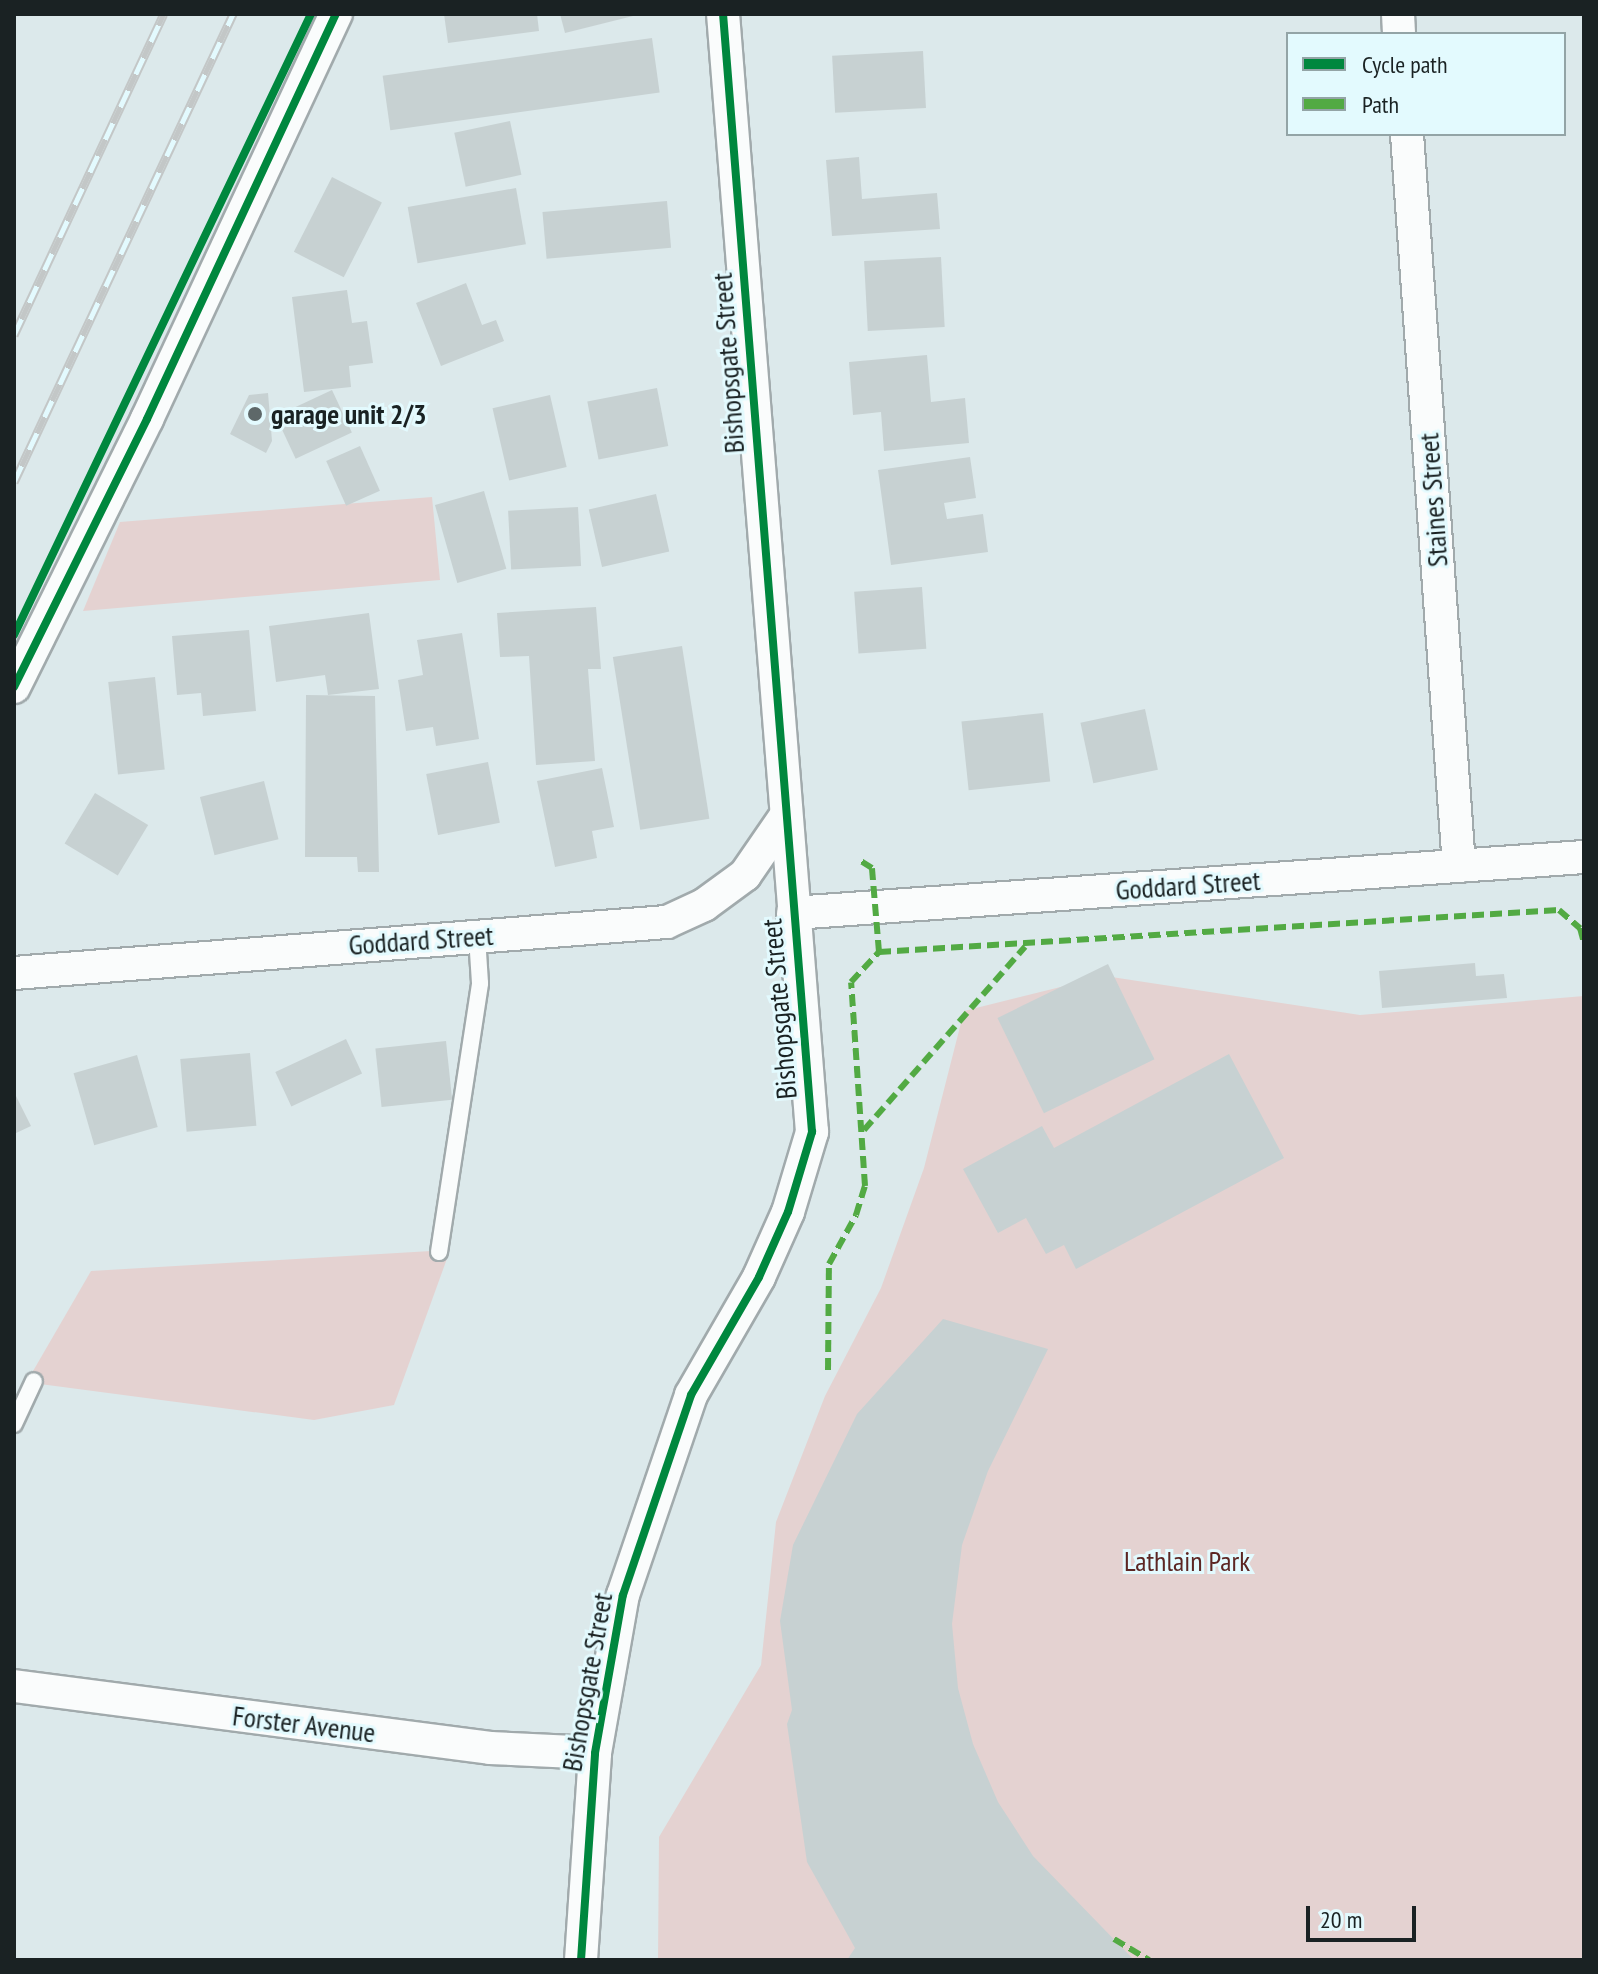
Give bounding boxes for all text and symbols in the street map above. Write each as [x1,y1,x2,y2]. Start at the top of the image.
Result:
legend [1286,32,1566,136]
text: Cycle path [1362,49,1448,80]
text: Path [1362,89,1399,120]
street label: Bishopsgate Street [705,272,751,454]
place label: garage unit 2/3 [271,397,427,431]
marker: garage unit 2/3 [246,405,264,423]
street label: Staines Street [1412,432,1454,568]
street label: Goddard Street [1114,863,1262,907]
street label: Bishopsgate Street [754,917,804,1101]
street label: Goddard Street [347,918,495,962]
park label: Lathlain Park [1124,1544,1250,1578]
street label: Bishopsgate Street [555,1590,619,1774]
street label: Forster Avenue [230,1699,378,1749]
scale bar [1310,1890,1420,1940]
text: 20 m [1320,1904,1362,1935]

